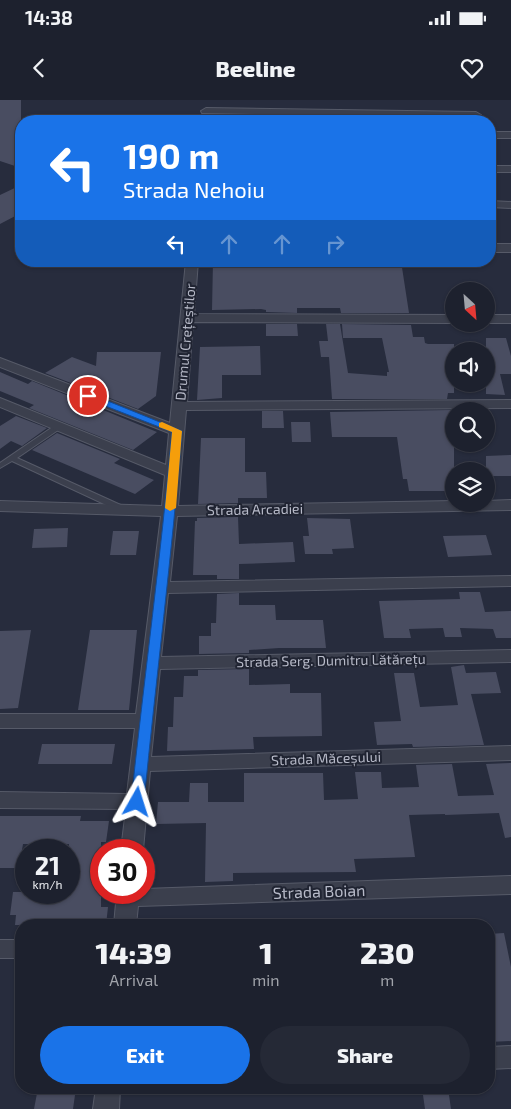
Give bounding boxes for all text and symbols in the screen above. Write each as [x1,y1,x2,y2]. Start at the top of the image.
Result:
text: 14:38 [25,6,73,29]
icon: back [25,54,53,82]
icon: heart [458,54,486,82]
text: Beeline [216,55,295,81]
text: 190 m [123,134,219,176]
icon: left [40,135,105,200]
text: Strada Nehoiu [123,176,265,202]
icon: left [162,230,190,258]
icon: ahead [215,230,243,258]
icon: ahead [268,230,296,258]
icon: right [321,230,349,258]
street label: Drumul Crețeștilor [171,282,200,401]
north arrow [445,282,495,332]
map controls [445,282,495,512]
button: sound [445,342,495,392]
pin [67,375,109,417]
icon: arrive [74,382,102,410]
button: search [445,402,495,452]
button: layers [445,462,495,512]
street label: Strada Arcadiei [207,500,303,518]
street label: Strada Serg. Dumitru Lătărețu [236,650,426,671]
street label: Strada Măceșului [271,748,381,769]
position arrow [110,775,162,827]
speed limit sign: 30 [90,839,155,904]
text: 21 [35,850,60,880]
text: km/h [33,877,62,891]
street label: Strada Boian [272,880,366,902]
text: 14:39 [96,934,172,970]
text: 1 [259,934,273,970]
text: 230 [360,934,414,970]
text: Arrival [109,970,158,989]
text: min [252,970,280,989]
text: m [380,970,394,989]
button: Exit [40,1026,250,1084]
button: Share [260,1026,470,1084]

